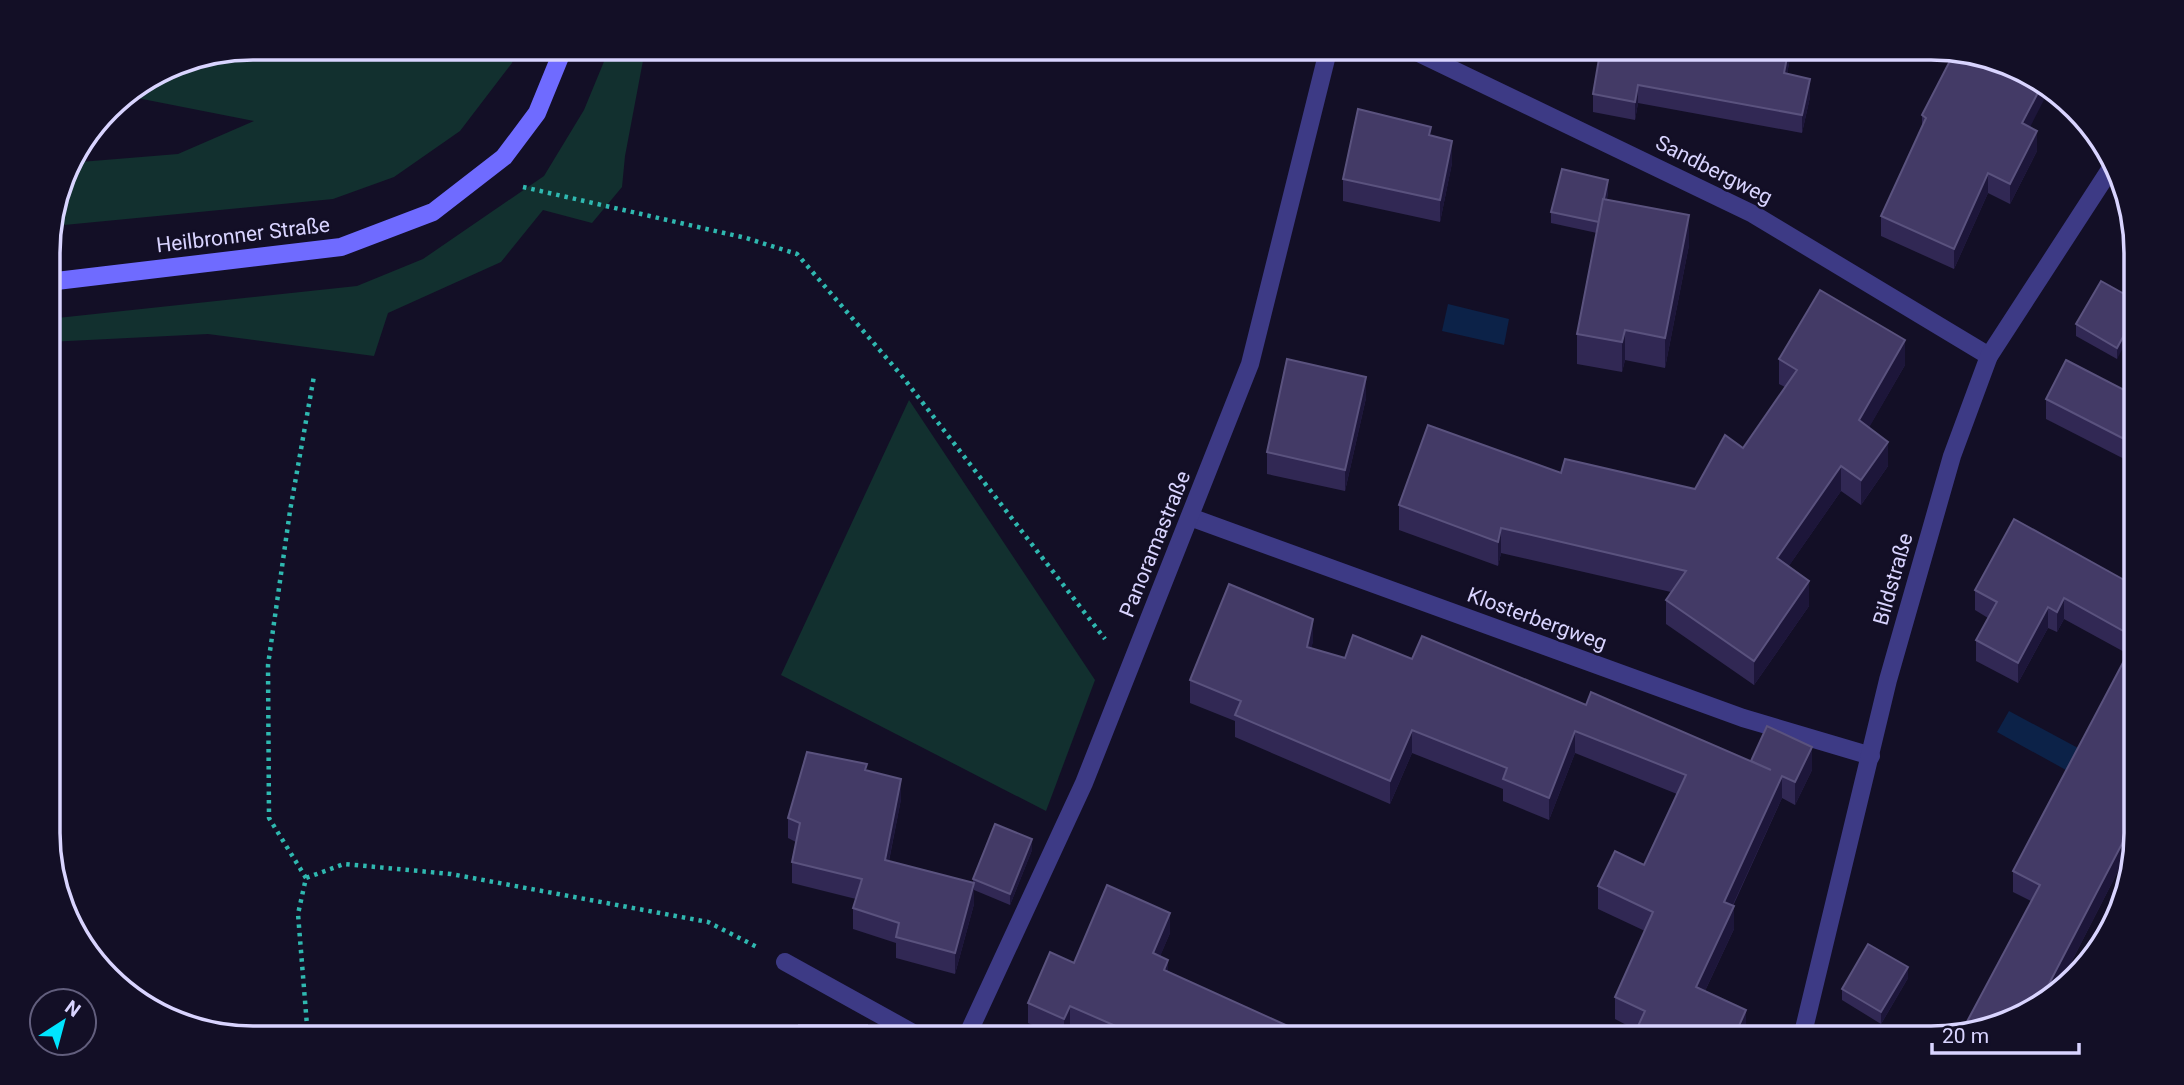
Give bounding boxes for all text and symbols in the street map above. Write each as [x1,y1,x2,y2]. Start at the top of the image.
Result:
street label: Sandbergweg [1652,130,1776,210]
street label: Heilbronner Straße [155,212,331,258]
street label: Panoramastraße [1115,467,1195,621]
street label: Bildstraße [1868,530,1918,628]
street label: Klosterbergweg [1464,583,1610,655]
north arrow [28,987,98,1057]
text: N [61,995,85,1022]
scale bar [1932,1012,2079,1056]
text: 20 m [1942,1024,1989,1048]

